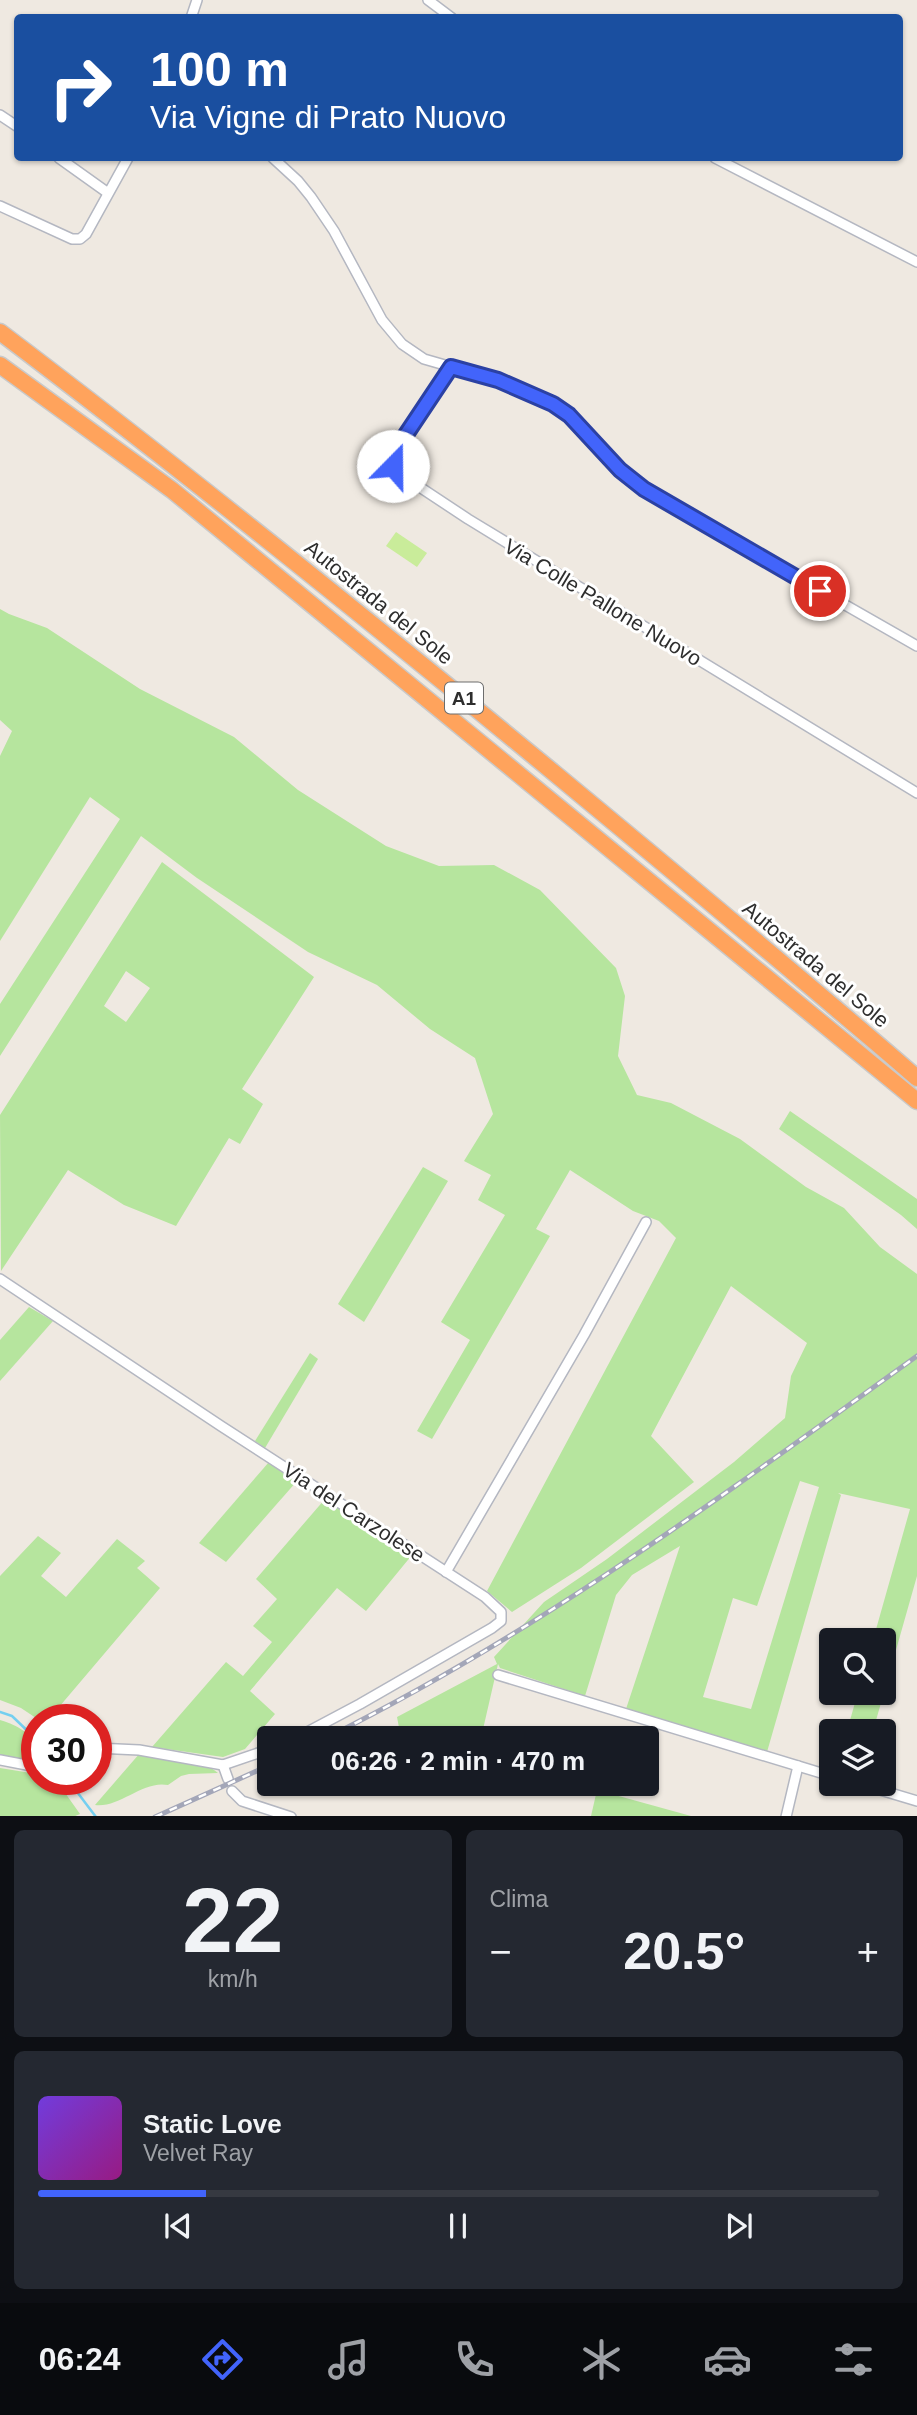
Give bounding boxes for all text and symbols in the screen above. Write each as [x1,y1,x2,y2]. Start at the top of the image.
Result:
icon: right [35,42,126,133]
text: 100 m [150,42,289,96]
text: Via Vigne di Prato Nuovo [150,99,506,135]
position arrow [356,429,430,503]
street label: Via Colle Pallone Nuovo [500,534,706,670]
street label: Autostrada del Sole [301,535,457,669]
pin [790,561,850,621]
icon: arrive [801,572,839,610]
road number: A1 [445,682,483,713]
street label: Autostrada del Sole [738,896,894,1032]
street label: Via del Carzolese [279,1458,429,1566]
map controls [819,1628,896,1796]
button: search [819,1628,896,1705]
speed limit sign: 30 [21,1704,112,1795]
button: layers [819,1719,896,1796]
text: 06:26 · 2 min · 470 m [331,1746,585,1776]
text: 22 [182,1870,283,1971]
text: Clima [490,1886,548,1912]
text: 20.5° [623,1922,745,1980]
text: − [490,1931,512,1973]
text: + [857,1931,879,1973]
text: km/h [208,1966,258,1992]
text: Static Love [143,2109,282,2139]
text: Velvet Ray [143,2140,253,2166]
icon: previous [159,2207,197,2245]
icon: pause [439,2207,477,2245]
icon: next [720,2207,758,2245]
icon: directions [198,2335,247,2384]
icon: music [324,2335,373,2384]
icon: phone [450,2335,499,2384]
icon: climate [577,2335,626,2384]
icon: car [703,2335,752,2384]
icon: filters [829,2335,878,2384]
text: 06:24 [39,2341,120,2377]

